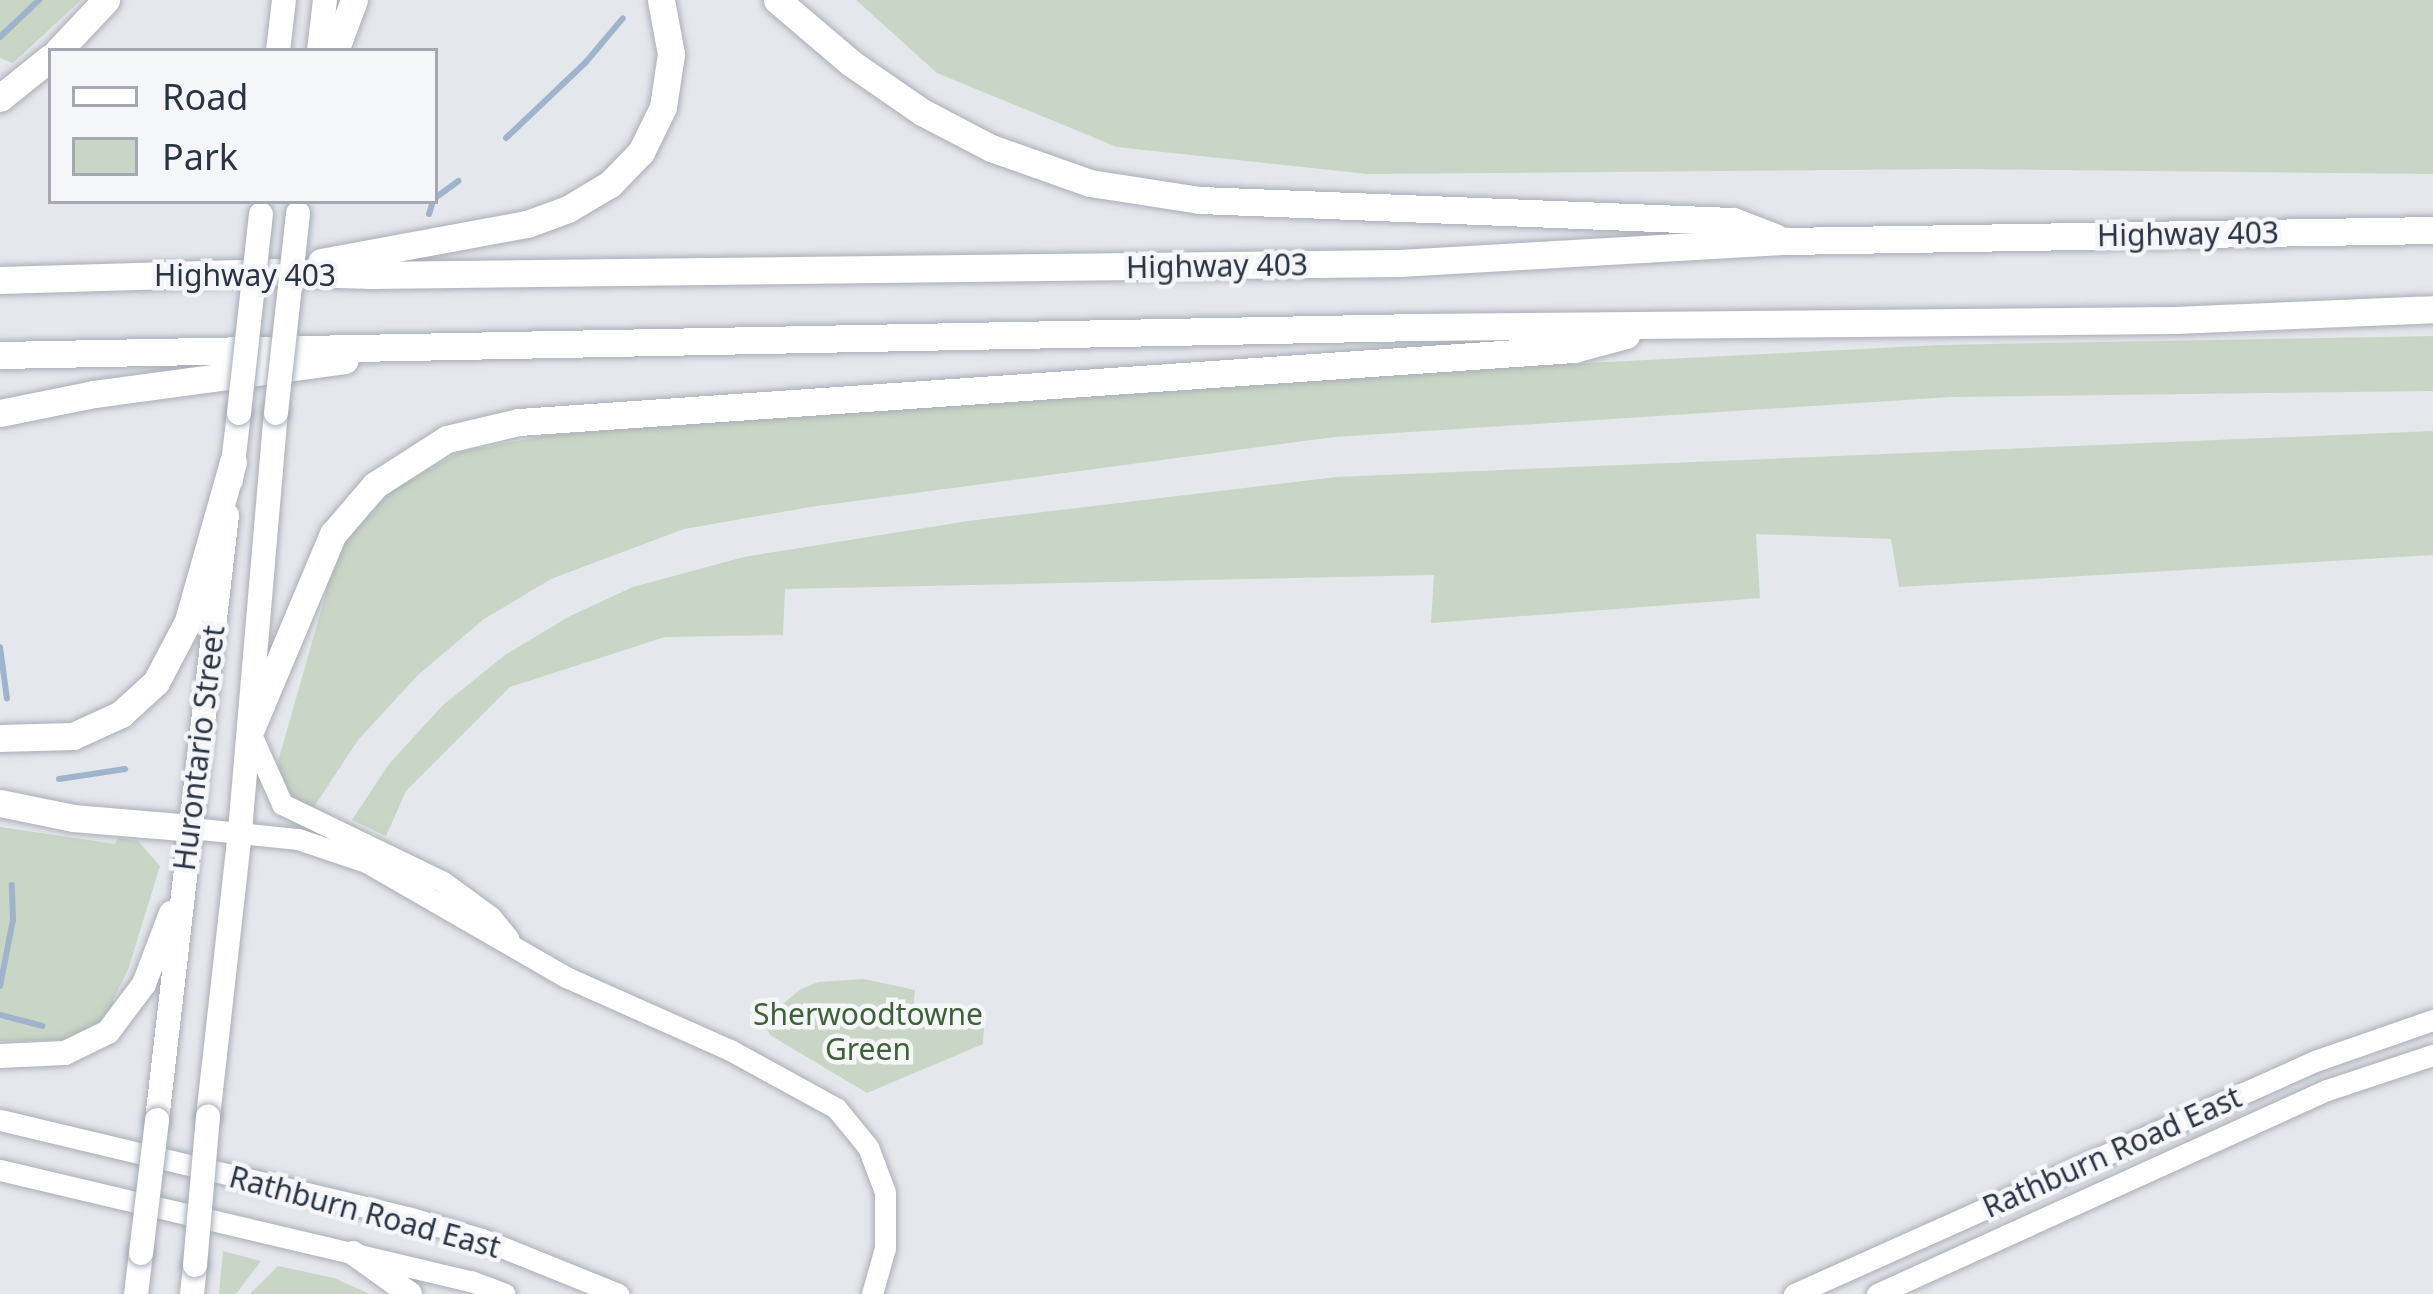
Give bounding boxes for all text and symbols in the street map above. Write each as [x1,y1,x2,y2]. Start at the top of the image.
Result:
legend [48,48,438,204]
text: Road [162,72,249,121]
text: Park [162,132,238,181]
street label: Highway 403 [2097,214,2279,254]
street label: Highway 403 [1126,246,1308,286]
street label: Highway 403 [154,257,336,293]
street label: Hurontario Street [166,623,232,873]
park label: Sherwoodtowne Green [753,996,983,1066]
street label: Rathburn Road East [1977,1079,2247,1225]
street label: Rathburn Road East [226,1158,504,1266]

